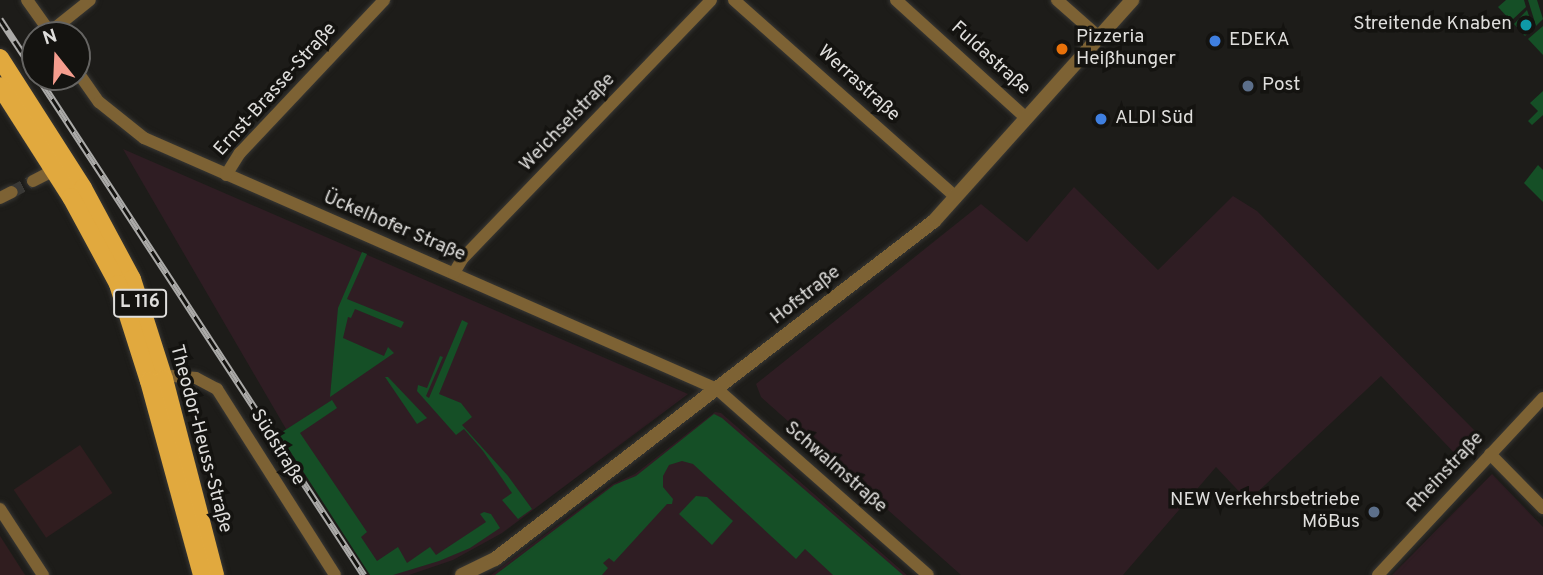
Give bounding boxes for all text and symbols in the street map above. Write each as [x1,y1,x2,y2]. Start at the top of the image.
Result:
place label: Streitende Knaben [1353,14,1512,36]
street label: Fuldastraße [946,17,1034,101]
marker: Streitende Knaben [1518,17,1534,33]
street label: Ernst-Brasse-Straße [210,19,342,161]
north arrow [21,21,91,91]
text: N [40,24,60,51]
place label: Pizzeria Heißhunger [1076,27,1176,71]
place label: EDEKA [1229,30,1290,52]
marker: EDEKA [1207,33,1223,49]
street label: Werrastraße [812,41,904,127]
marker: Pizzeria Heißhunger [1054,41,1070,57]
street label: Weichselstraße [515,69,621,177]
place label: Post [1262,75,1300,97]
marker: Post [1240,78,1256,94]
place label: ALDI Süd [1115,108,1194,130]
marker: ALDI Süd [1093,111,1109,127]
street label: Ückelhofer Straße [320,187,468,267]
street label: Hofstraße [766,262,846,330]
road number: L 116 [112,288,168,318]
street label: Theodor-Heuss-Straße [164,342,236,536]
street label: Südstraße [245,406,309,490]
street label: Schwalmstraße [779,417,891,519]
street label: Rheinstraße [1403,428,1489,518]
place label: NEW Verkehrsbetriebe MöBus [1169,490,1360,534]
marker: NEW Verkehrsbetriebe MöBus [1366,504,1382,520]

